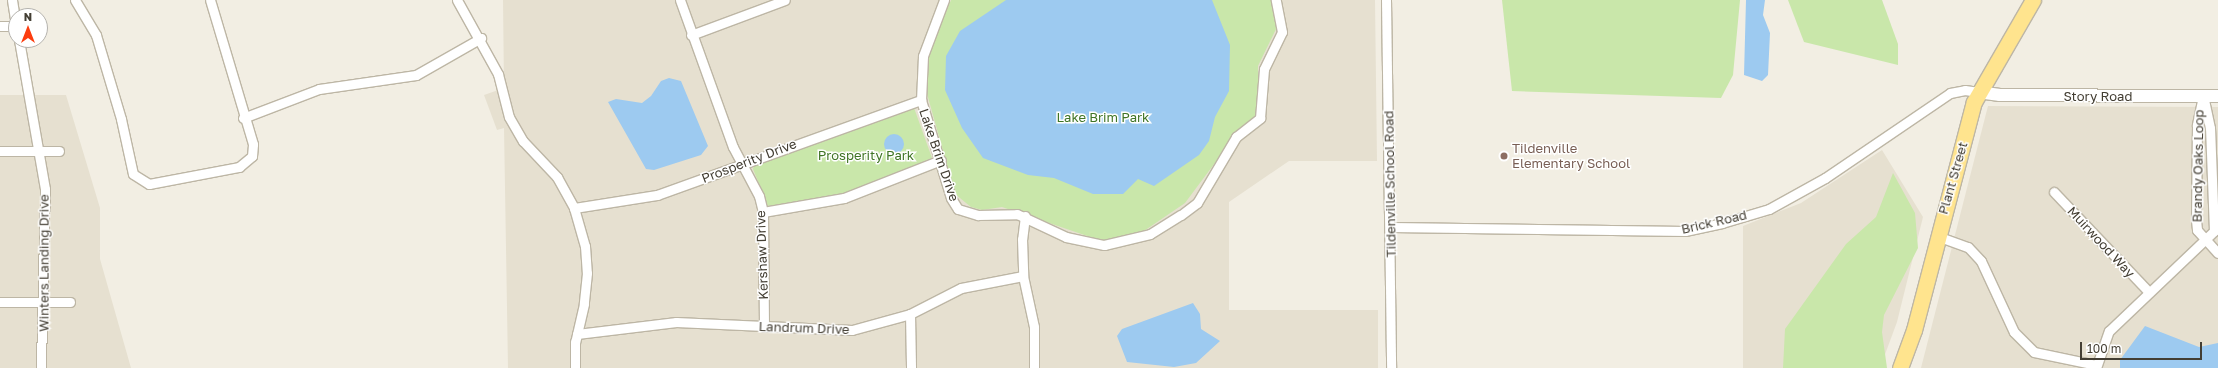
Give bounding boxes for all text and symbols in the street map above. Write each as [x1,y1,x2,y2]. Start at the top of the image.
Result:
north arrow [8,8,48,48]
text: N [24,10,32,23]
street label: Story Road [2064,88,2132,104]
street label: Lake Brim Drive [916,107,962,203]
park label: Lake Brim Park [1057,109,1149,125]
street label: Brandy Oaks Loop [2189,109,2207,223]
street label: Tildenville School Road [1381,110,1399,258]
street label: Prosperity Drive [699,136,799,186]
street label: Plant Street [1935,140,1971,216]
place label: Tildenville Elementary School [1512,141,1630,172]
park label: Prosperity Park [818,147,914,163]
marker: Tildenville Elementary School [1499,151,1509,161]
street label: Winters Landing Drive [36,194,52,332]
street label: Muirwood Way [2064,203,2138,281]
street label: Brick Road [1680,207,1748,237]
street label: Kershaw Drive [753,210,771,300]
street label: Landrum Drive [758,319,850,337]
scale bar [2082,334,2204,360]
text: 100 m [2087,341,2121,356]

